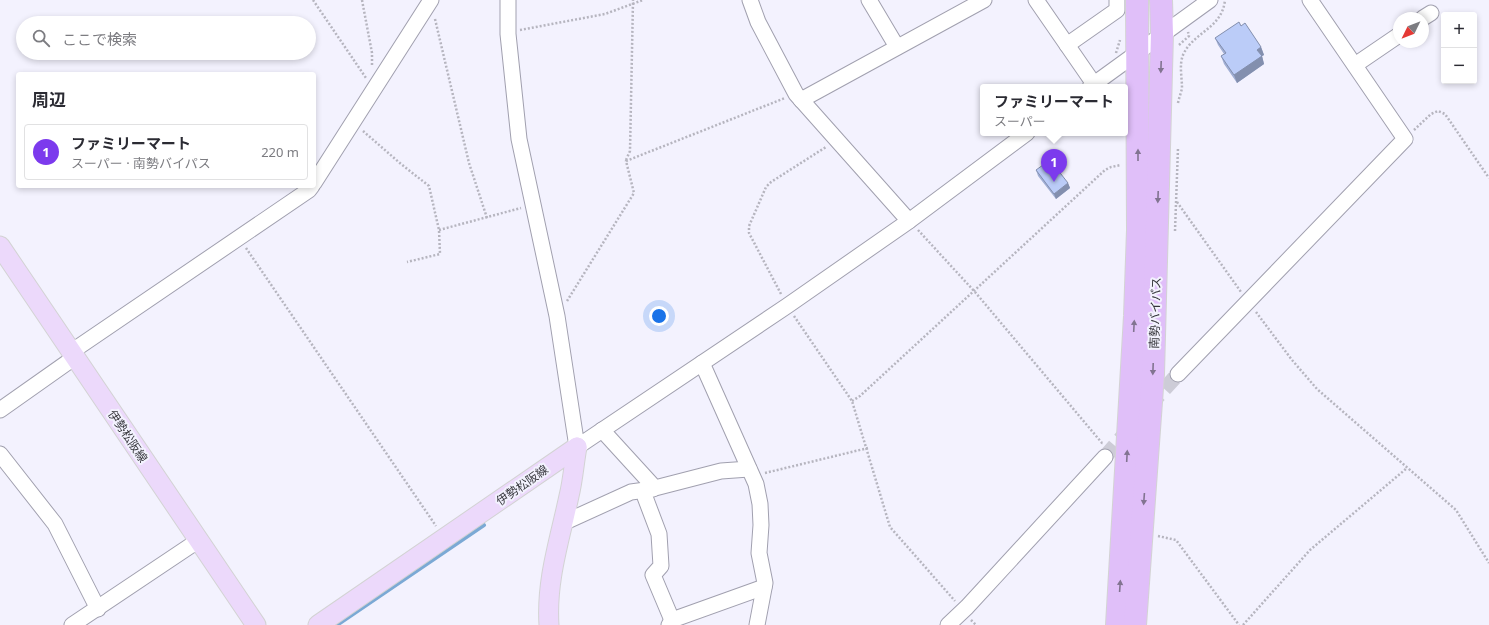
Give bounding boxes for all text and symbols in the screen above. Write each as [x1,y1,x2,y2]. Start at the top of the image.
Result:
north arrow [1393,12,1429,48]
map controls [1441,12,1477,84]
button: + [1441,12,1477,48]
search box [16,16,316,60]
icon: search [30,27,52,49]
text: ここで検索 [62,29,137,49]
button: − [1441,48,1477,84]
one-way arrow [1158,61,1165,73]
popup [980,84,1128,136]
text: 周辺 [32,88,66,111]
text: ファミリーマート [994,91,1114,111]
text: スーパー [994,112,1046,130]
text: ファミリーマート [71,133,191,153]
text: 1 [42,143,50,161]
text: 220 m [261,143,299,161]
one-way arrow [1135,148,1141,161]
pin: 1 [1041,149,1067,182]
text: スーパー · 南勢バイパス [71,154,211,172]
one-way arrow [1155,191,1161,204]
street label: 南勢バイパス [1145,277,1165,349]
your location [649,306,669,326]
one-way arrow [1131,320,1138,332]
one-way arrow [1150,363,1156,376]
street label: 伊勢松阪線 [104,406,152,466]
one-way arrow [1124,450,1131,462]
street label: 伊勢松阪線 [493,461,551,509]
one-way arrow [1141,493,1148,505]
one-way arrow [1117,580,1124,592]

